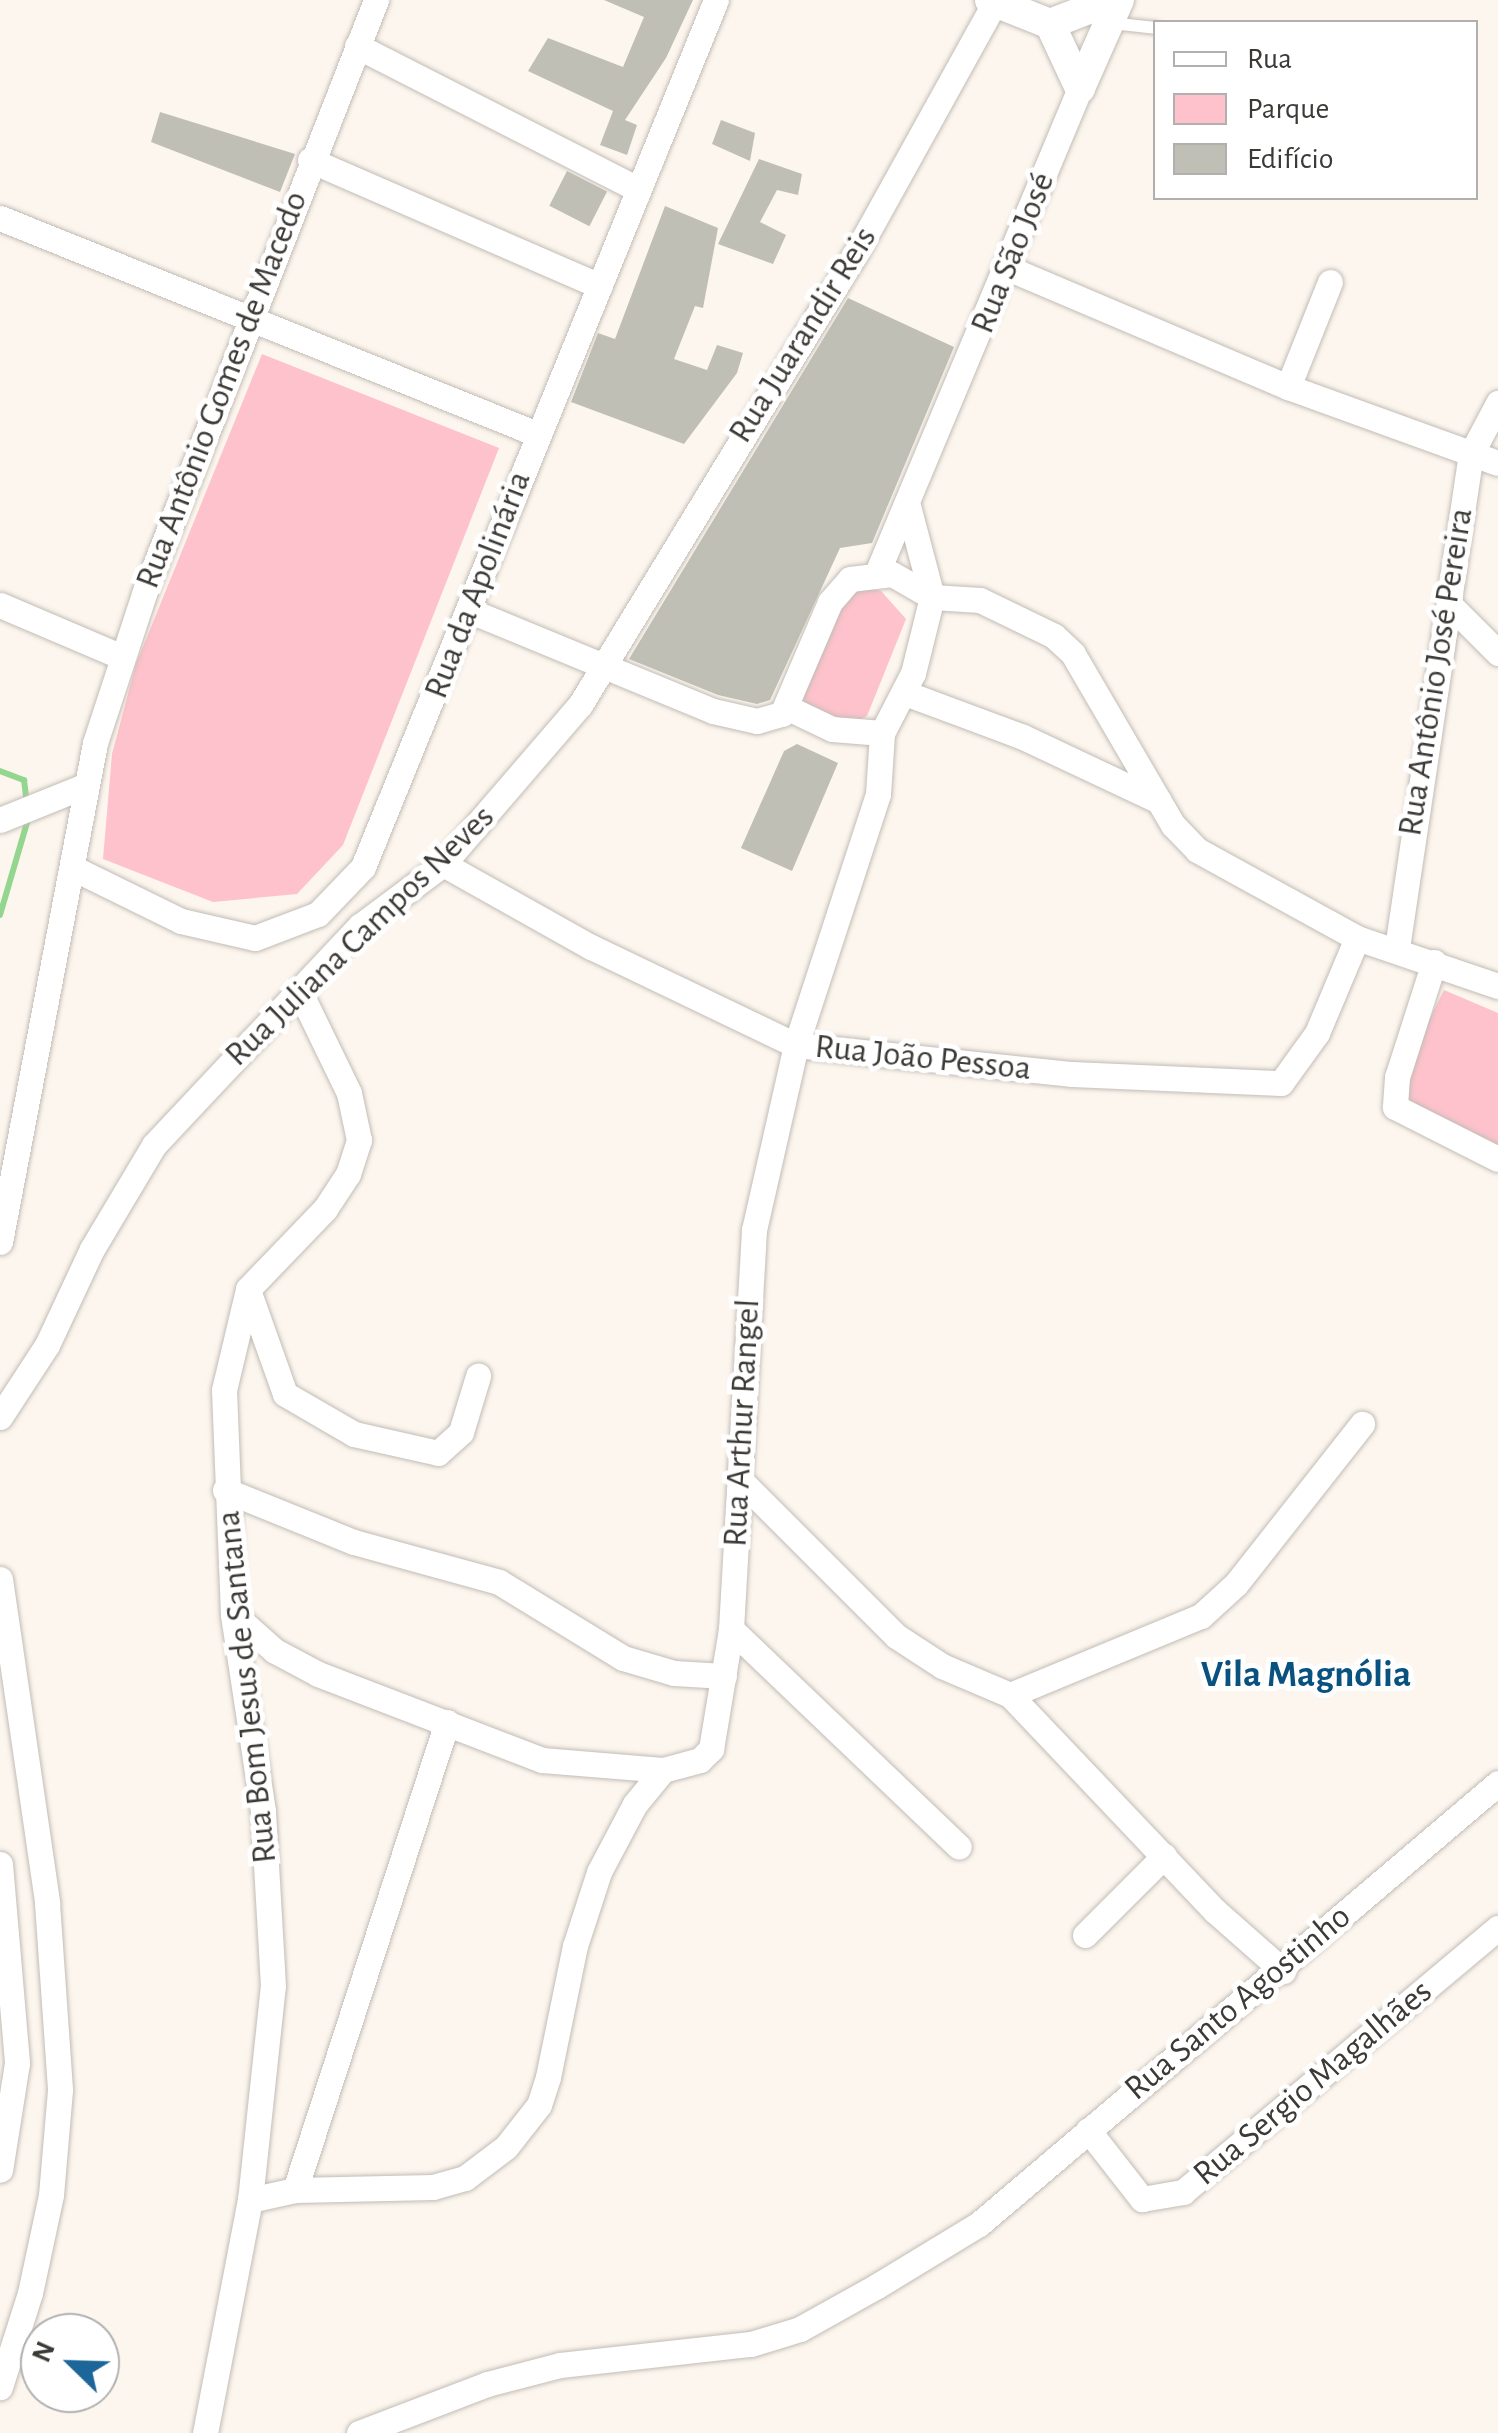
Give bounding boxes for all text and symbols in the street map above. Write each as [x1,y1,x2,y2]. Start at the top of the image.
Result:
legend [1153,20,1478,200]
text: Rua [1247,44,1292,74]
text: Parque [1247,94,1329,124]
text: Edifício [1247,144,1333,174]
street label: Rua São José [962,166,1064,340]
street label: Rua Antônio Gomes de Macedo [127,186,317,594]
street label: Rua Juarandir Reis [720,219,886,451]
street label: Rua da Apolinária [415,465,541,705]
street label: Rua Antônio José Pereira [1389,505,1483,839]
street label: Rua Juliana Campos Neves [217,796,503,1076]
street label: Rua João Pessoa [813,1026,1033,1090]
street label: Rua Arthur Rangel [715,1298,769,1548]
street label: Rua Bom Jesus de Santana [208,1509,286,1865]
district label: Vila Magnólia [1201,1653,1411,1699]
street label: Rua Santo Agostinho [1116,1896,1360,2110]
street label: Rua Sergio Magalhães [1185,1971,1441,2195]
north arrow [20,2313,120,2413]
text: N [28,2338,61,2366]

